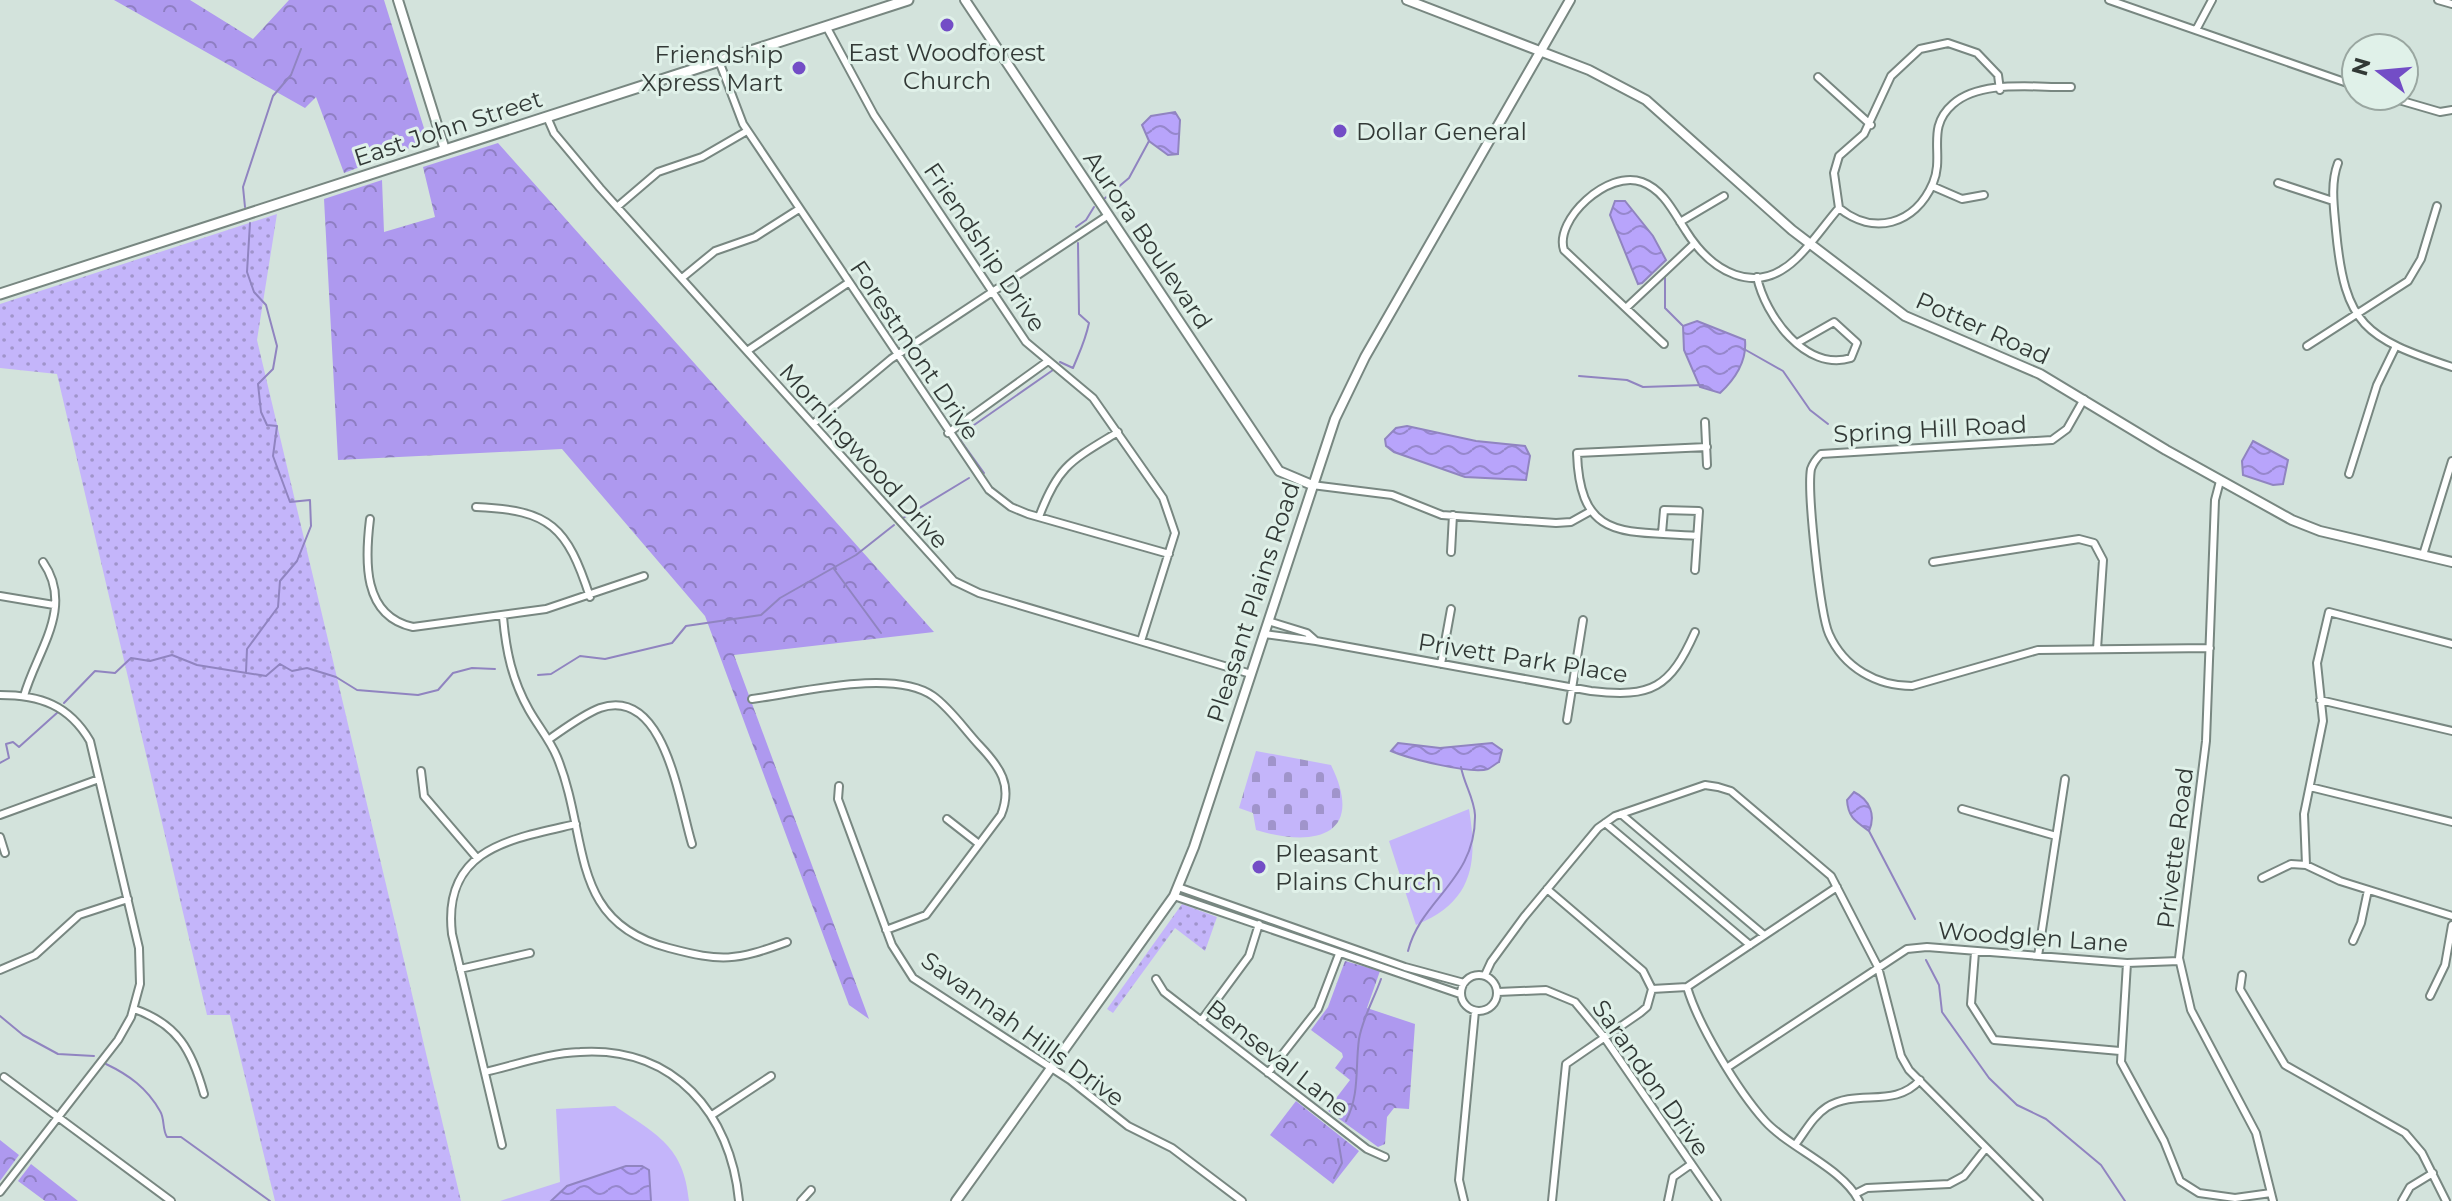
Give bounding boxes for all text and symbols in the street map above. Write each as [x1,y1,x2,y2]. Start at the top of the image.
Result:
marker: East Woodforest Church [938,16,956,34]
north arrow [2340,32,2420,112]
place label: East Woodforest Church [848,38,1046,95]
place label: Friendship Xpress Mart [641,40,783,97]
text: N [2346,54,2377,79]
marker: Friendship Xpress Mart [790,59,808,77]
street label: East John Street [350,84,546,172]
place label: Dollar General [1356,117,1527,146]
marker: Dollar General [1331,122,1349,140]
street label: Aurora Boulevard [1078,145,1218,335]
street label: Friendship Drive [918,157,1052,337]
street label: Forestmont Drive [844,255,986,445]
street label: Potter Road [1911,286,2055,370]
street label: Morningwood Drive [773,357,955,555]
street label: Spring Hill Road [1832,409,2028,449]
street label: Pleasant Plains Road [1200,478,1306,726]
street label: Privett Park Place [1416,627,1630,689]
street label: Privette Road [2151,766,2199,930]
place label: Pleasant Plains Church [1275,839,1442,896]
marker: Pleasant Plains Church [1250,858,1268,876]
street label: Woodglen Lane [1937,916,2129,958]
street label: Savannah Hills Drive [916,945,1130,1113]
street label: Benseval Lane [1201,993,1355,1123]
street label: Sarandon Drive [1586,994,1716,1162]

